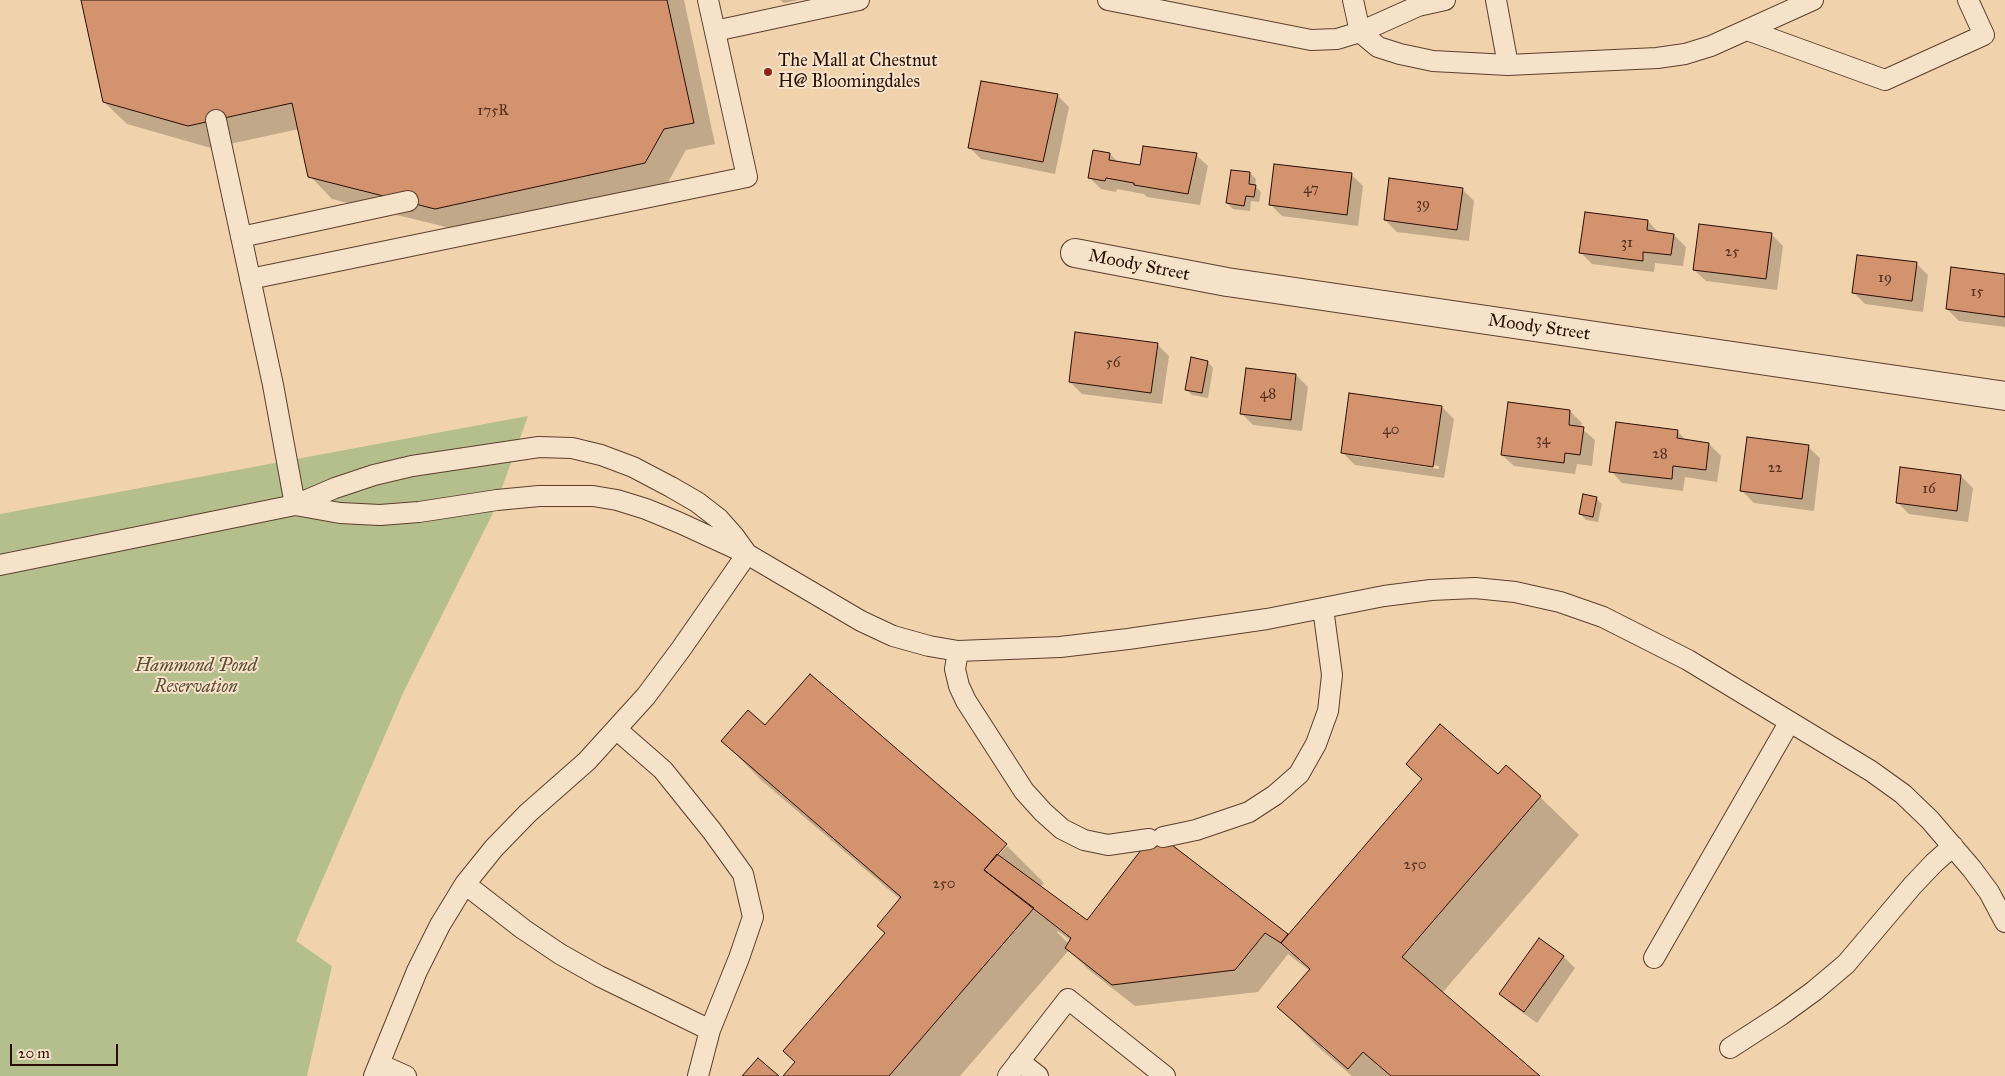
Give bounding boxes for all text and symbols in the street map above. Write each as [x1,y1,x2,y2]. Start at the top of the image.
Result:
place label: The Mall at Chestnut H@ Bloomingdales [778,51,938,94]
marker: The Mall at Chestnut H@ Bloomingdales [762,66,774,78]
house number: 175R [477,102,509,120]
house number: 47 [1303,180,1319,198]
house number: 39 [1416,195,1430,213]
house number: 31 [1621,234,1633,252]
house number: 25 [1725,243,1739,261]
street label: Moody Street [1087,246,1191,286]
house number: 19 [1878,269,1892,287]
house number: 15 [1971,283,1983,301]
street label: Moody Street [1487,310,1591,346]
house number: 56 [1106,354,1120,372]
house number: 48 [1260,385,1276,403]
house number: 40 [1382,421,1400,439]
house number: 34 [1536,431,1550,449]
house number: 28 [1652,445,1668,463]
house number: 22 [1768,459,1782,477]
house number: 16 [1922,480,1936,498]
park label: Hammond Pond Reservation [135,656,257,699]
house number: 250 [1404,856,1426,874]
house number: 250 [933,875,955,893]
scale bar [12,1034,120,1066]
text: 20 m [18,1044,50,1062]

